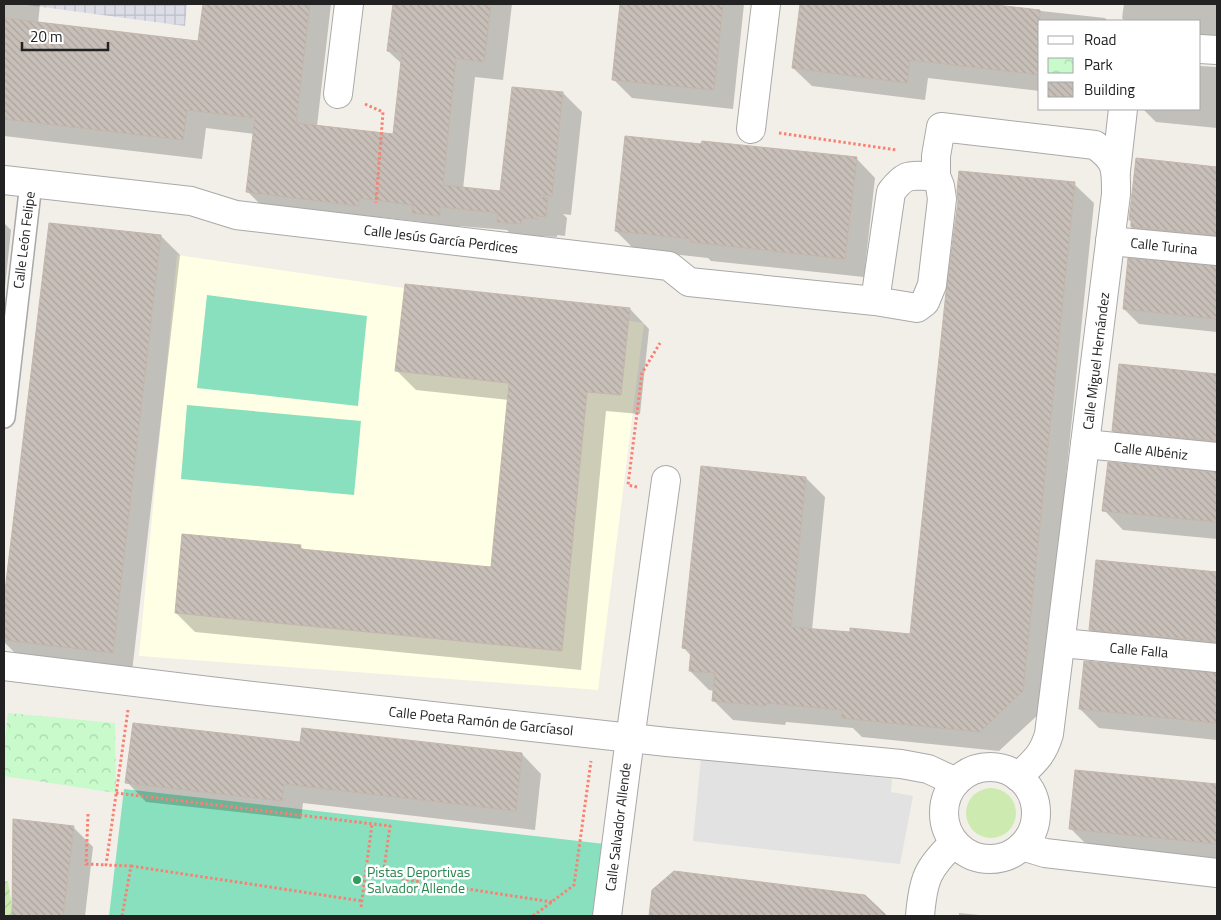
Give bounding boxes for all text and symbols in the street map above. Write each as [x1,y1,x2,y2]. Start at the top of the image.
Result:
scale bar [22,20,109,52]
legend [1038,20,1201,110]
text: 20 m [30,25,63,48]
text: Road [1084,28,1116,51]
text: Park [1084,53,1113,76]
text: Building [1084,78,1135,101]
street label: Calle León Felipe [7,190,40,290]
street label: Calle Jesús García Perdices [363,219,520,258]
street label: Calle Turina [1129,232,1199,259]
street label: Calle Miguel Hernández [1077,291,1114,431]
street label: Calle Albéniz [1113,436,1189,465]
street label: Calle Falla [1109,636,1169,663]
street label: Calle Poeta Ramón de Garcíasol [388,700,574,741]
street label: Calle Salvador Allende [599,761,636,892]
place label: Pistas Deportivas Salvador Allende [367,861,470,898]
marker: Pistas Deportivas Salvador Allende [351,874,363,886]

